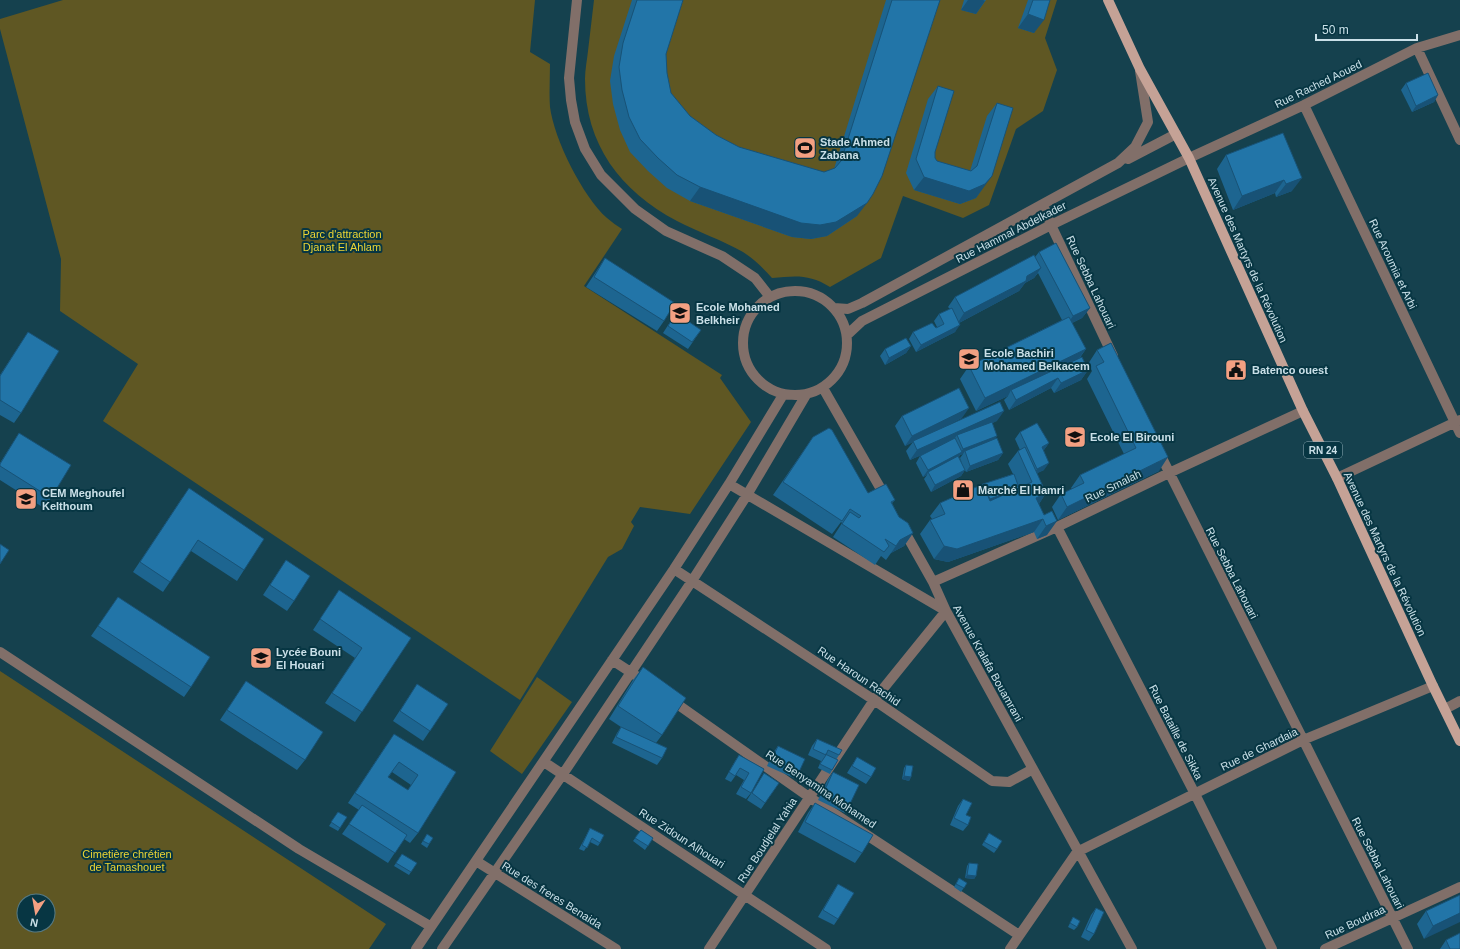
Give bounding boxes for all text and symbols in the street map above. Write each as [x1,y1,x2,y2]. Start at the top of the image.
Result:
scale bar [1316,16,1417,42]
text: 50 m [1322,23,1349,37]
street label: Rue Rached Aoued [1272,58,1364,110]
sports icon: Stade Ahmed Zabana [792,135,818,161]
place label: Stade Ahmed Zabana [820,136,890,161]
street label: Avenue des Martyrs de la Révolution [1206,176,1290,344]
street label: Rue Hammal Abdelkader [954,199,1068,265]
street label: Rue Aroumia et Arbi [1367,217,1419,311]
park label: Parc d'attraction Djanat El Ahlam [302,228,382,253]
street label: Rue Sebba Lahouari [1064,234,1118,330]
school or university icon: Ecole Mohamed Belkheir [667,300,693,326]
place label: Ecole Mohamed Belkheir [696,301,780,326]
school or university icon: Ecole Bachiri Mohamed Belkacem [956,346,982,372]
place label: Ecole Bachiri Mohamed Belkacem [984,347,1090,372]
public building icon: Batenco ouest [1223,357,1249,383]
place label: Batenco ouest [1252,364,1328,376]
school or university icon: Ecole El Birouni [1062,424,1088,450]
place label: Ecole El Birouni [1090,431,1174,443]
road number: RN 24 [1304,442,1342,458]
street label: Rue Smalah [1083,467,1143,505]
street label: Avenue des Martyrs de la Révolution [1342,470,1428,638]
shop icon: Marché El Hamri [950,477,976,503]
place label: Marché El Hamri [978,484,1064,496]
school or university icon: CEM Meghoufel Kelthoum [13,486,39,512]
place label: CEM Meghoufel Kelthoum [42,487,125,512]
street label: Rue Sebba Lahouari [1204,525,1260,621]
street label: Avenue Kralafa Bouamrani [951,603,1025,723]
street label: Rue Haroun Rachid [816,644,902,708]
school or university icon: Lycée Bouni El Houari [248,645,274,671]
place label: Lycée Bouni El Houari [276,646,341,671]
street label: Rue Bataille de Sikka [1147,683,1205,782]
street label: Rue de Ghardaia [1219,725,1300,773]
street label: Rue Benyamina Mohamed [764,748,878,830]
street label: Rue Boudjelal Yahia [735,795,799,885]
street label: Rue Zidoun Alhouari [637,806,727,870]
street label: Rue Sebba Lahouari [1350,815,1406,911]
park label: Cimetière chrétien de Tamashouet [82,848,172,873]
street label: Rue des freres Benaida [500,859,605,931]
north arrow [16,893,56,933]
street label: Rue Boudraa [1323,902,1388,941]
text: N [29,916,39,929]

